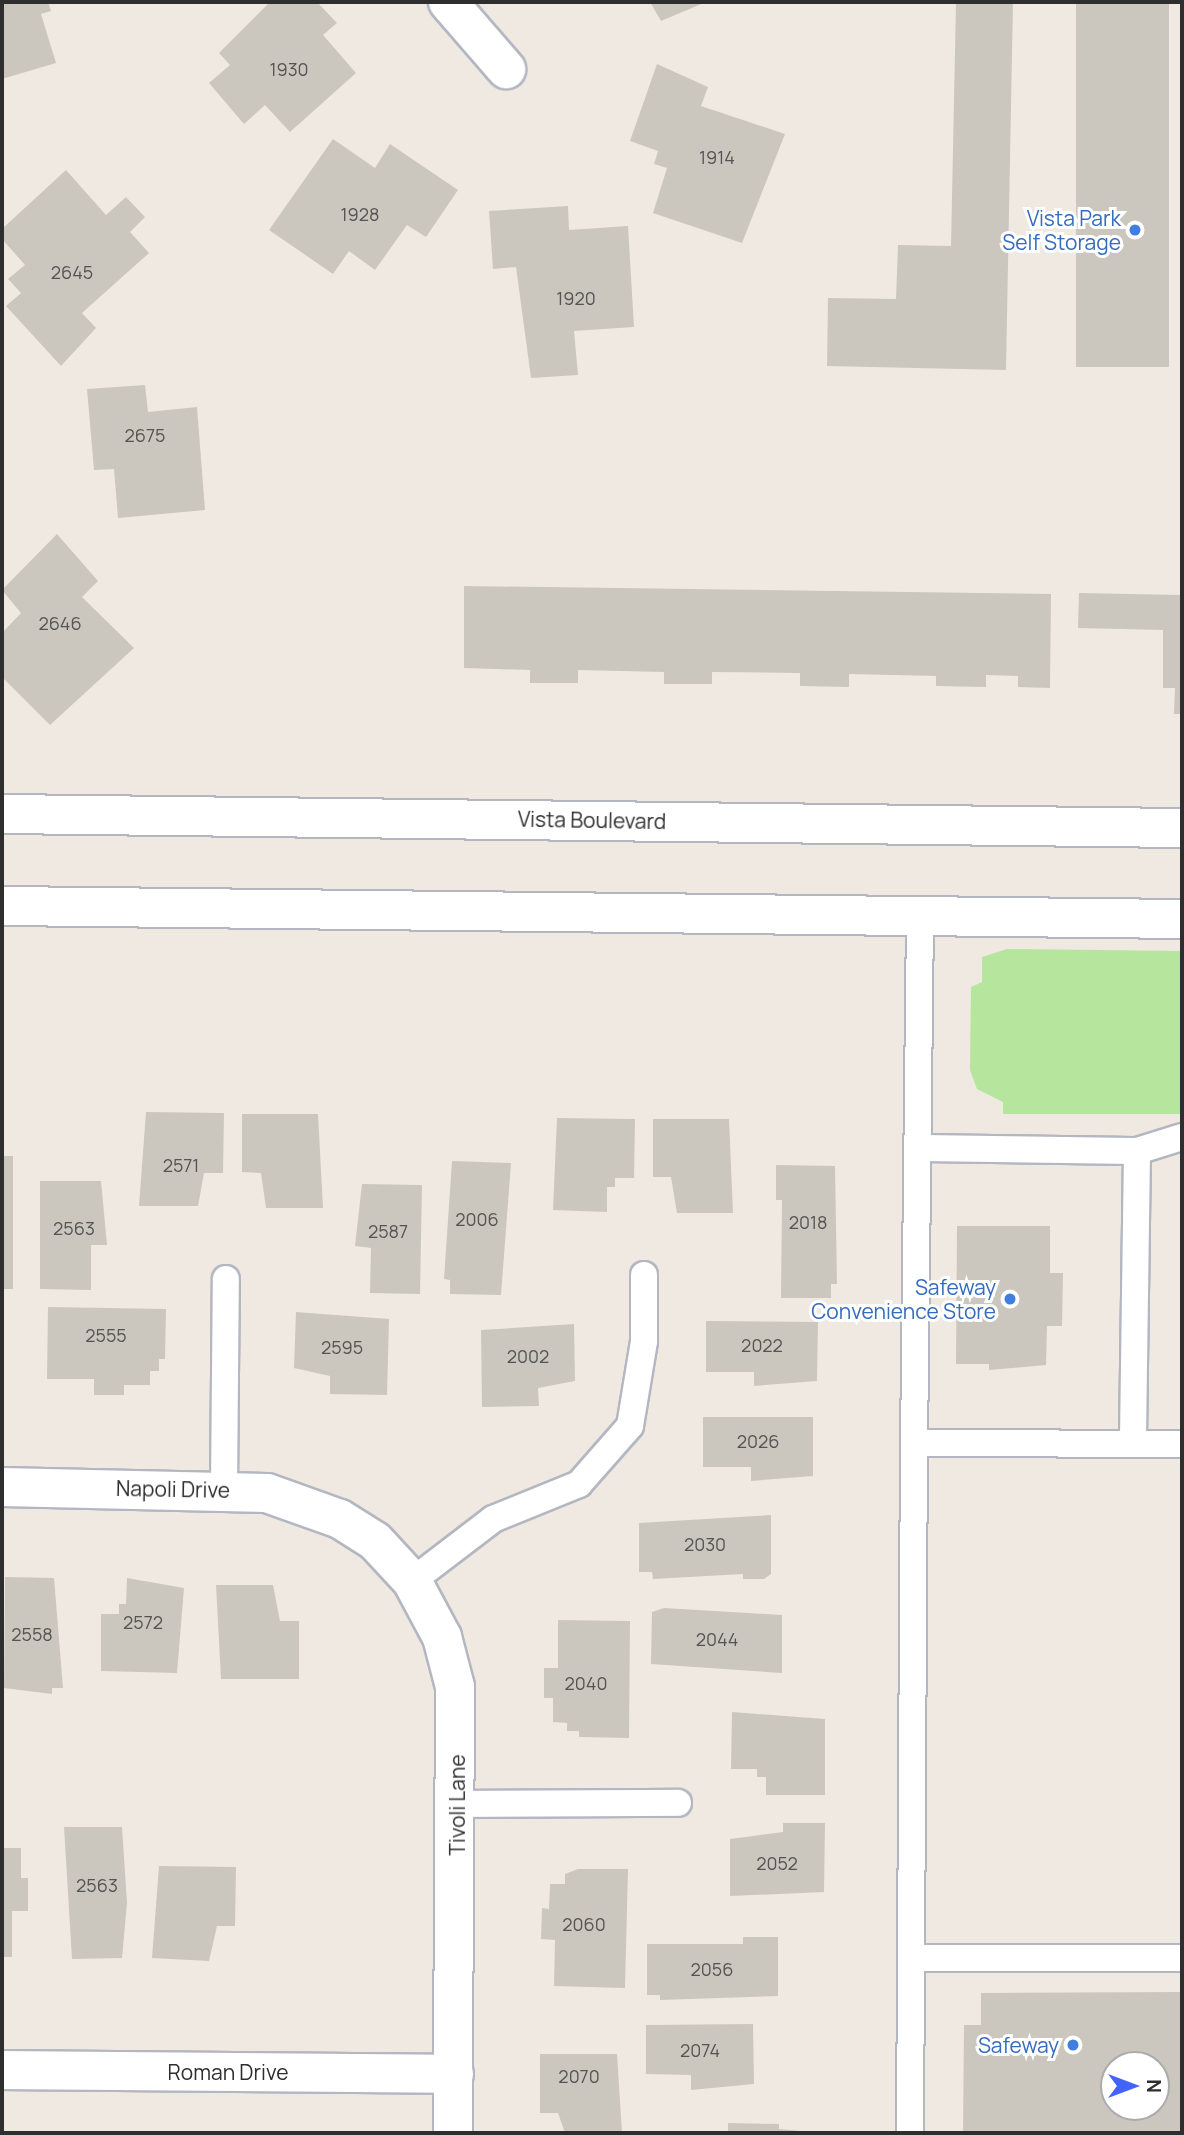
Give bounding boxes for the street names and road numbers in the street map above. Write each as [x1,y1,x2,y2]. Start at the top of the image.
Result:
street label: Vista Boulevard [518,806,666,834]
street label: Napoli Drive [116,1475,230,1503]
street label: Tivoli Lane [444,1754,470,1856]
street label: Roman Drive [168,2059,288,2085]

